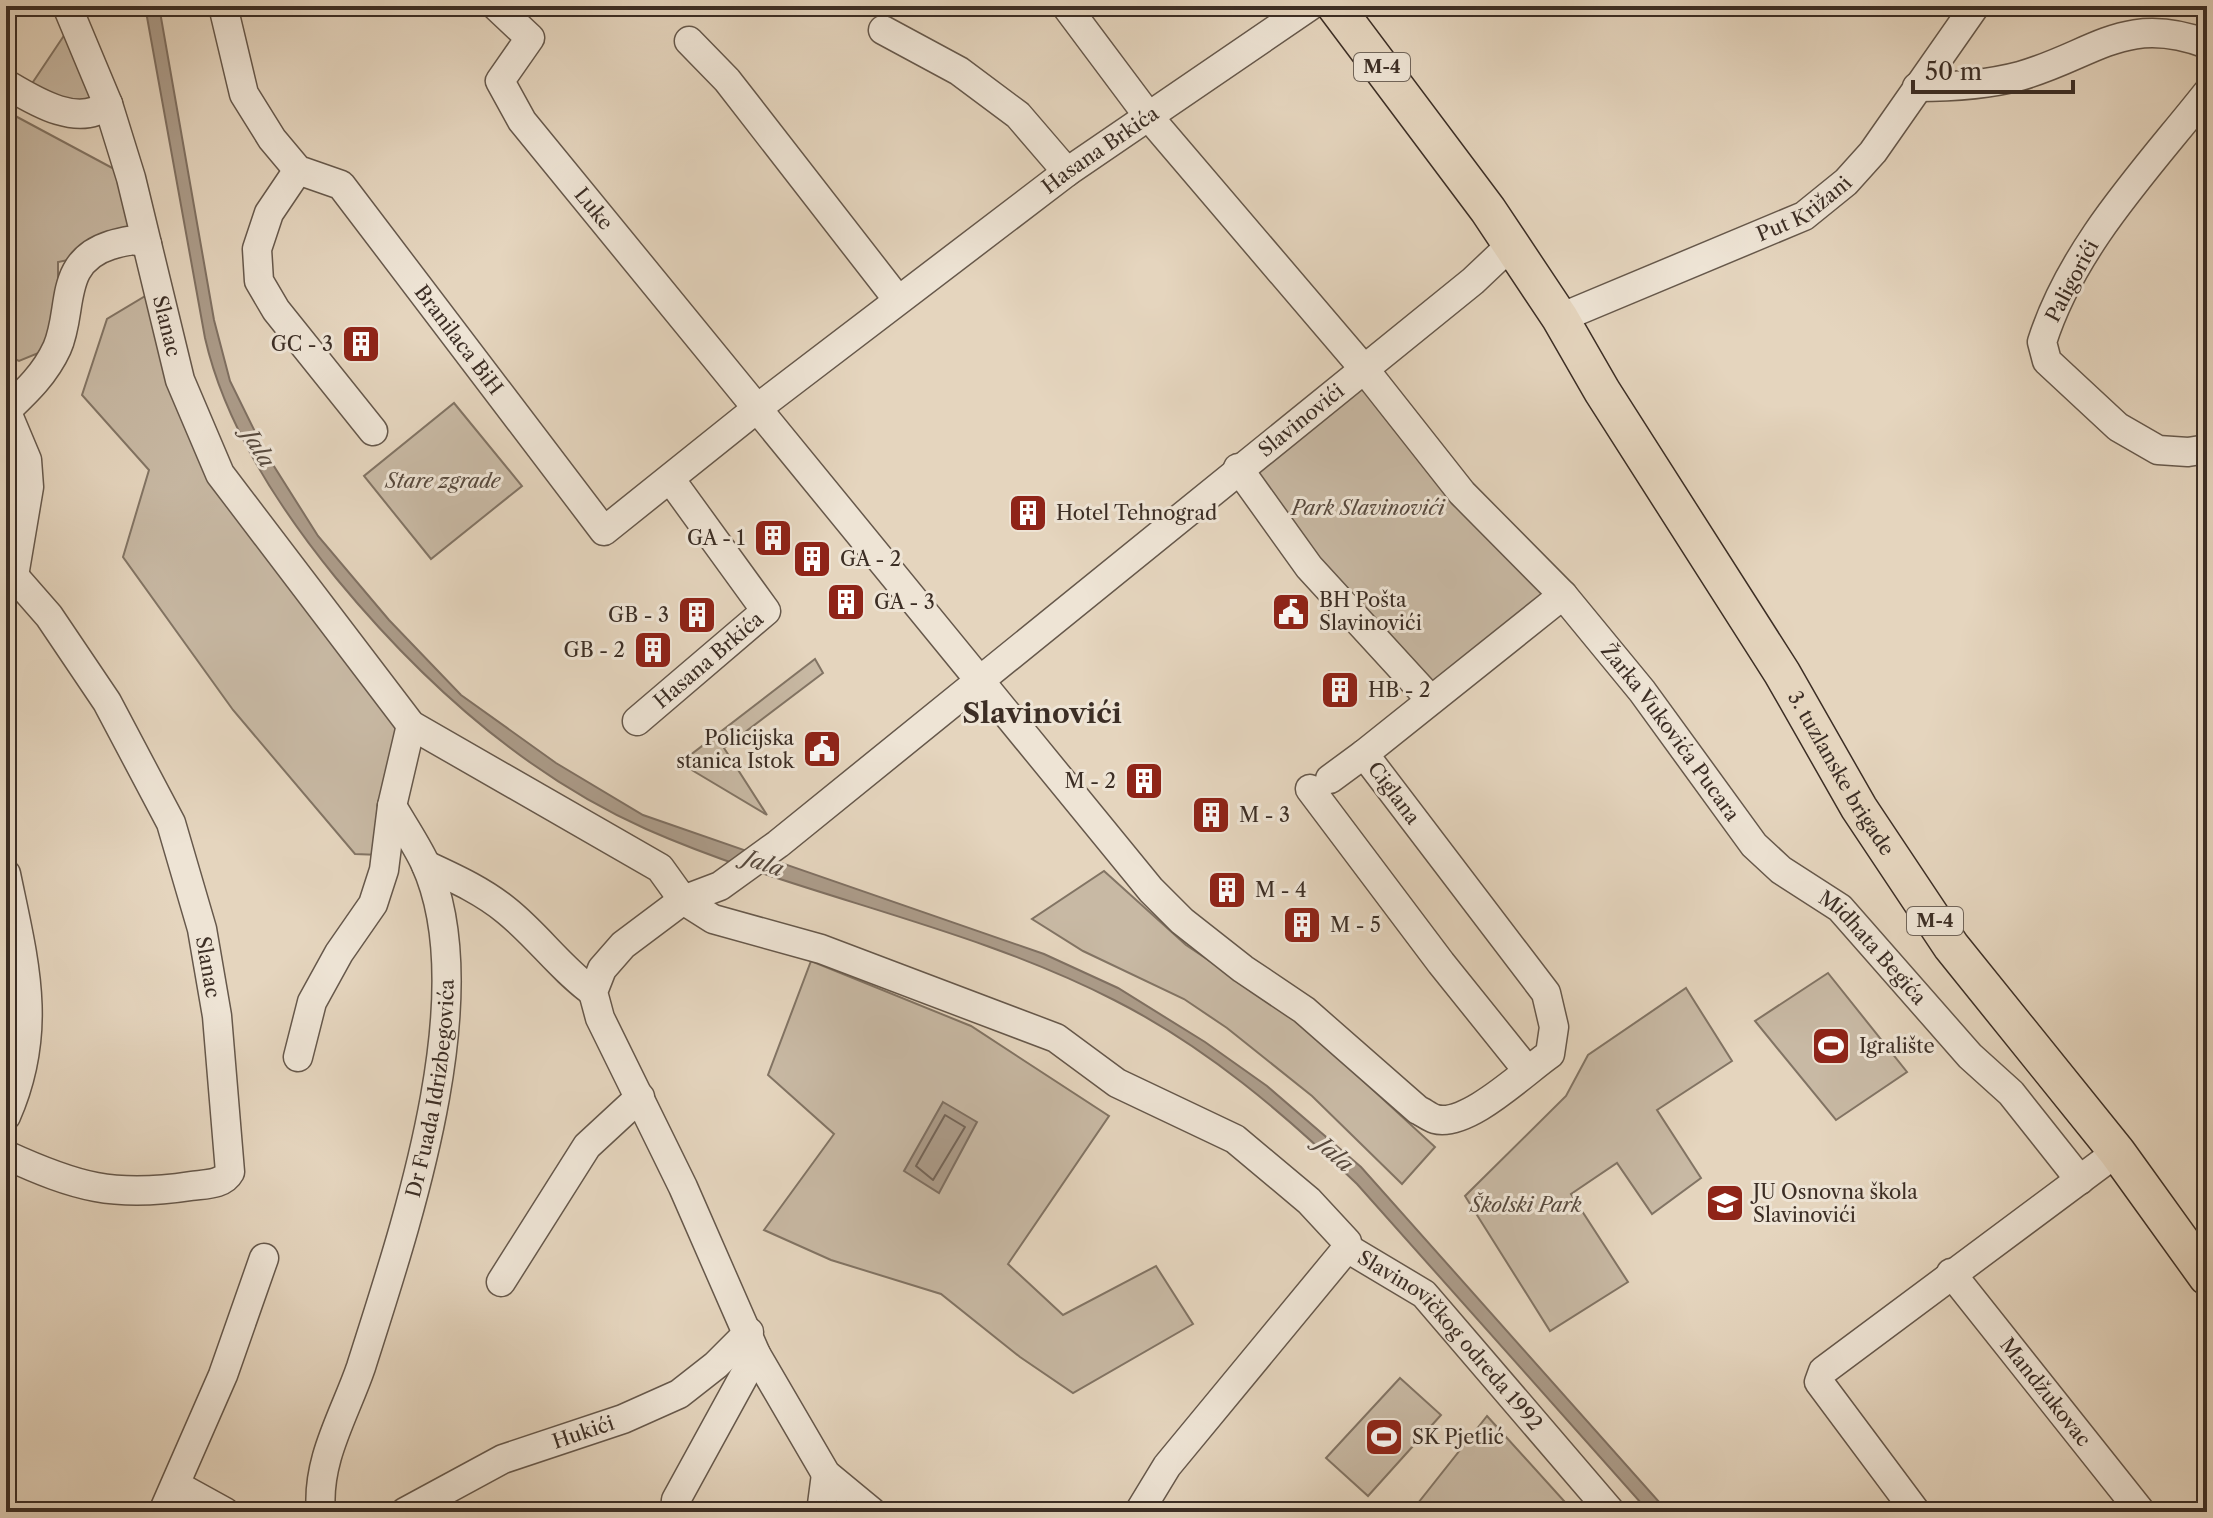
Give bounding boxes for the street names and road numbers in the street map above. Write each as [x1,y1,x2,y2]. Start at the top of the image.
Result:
road number: M-4 [1354,53,1410,81]
street label: Hasana Brkića [1037,101,1163,199]
street label: Put Križani [1753,172,1857,246]
street label: Luke [569,183,618,235]
street label: Paligorići [2040,236,2104,326]
street label: Branilaca BiH [409,280,508,399]
street label: Slanac [148,293,186,359]
street label: Slavinovići [1254,379,1349,462]
street label: Hasana Brkića [649,606,768,713]
street label: Žarka Vukovića Pucara [1596,638,1745,826]
street label: 3. tuzlanske brigade [1783,687,1899,860]
street label: Ciglana [1363,757,1425,829]
street label: Midhata Begića [1814,886,1931,1010]
road number: M-4 [1907,907,1963,935]
street label: Slanac [191,934,225,1000]
street label: Dr Fuada Idrizbegovića [401,979,459,1200]
street label: Slavinovičkog odreda 1992 [1353,1245,1547,1435]
street label: Mandžukovac [1995,1333,2096,1451]
street label: Hukići [549,1411,617,1454]

